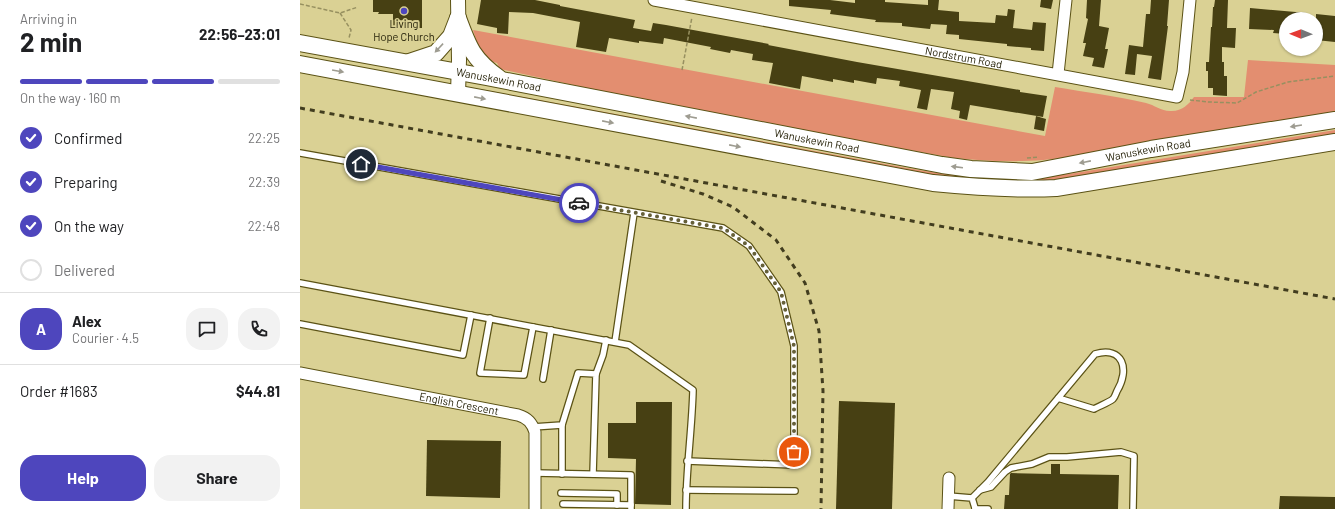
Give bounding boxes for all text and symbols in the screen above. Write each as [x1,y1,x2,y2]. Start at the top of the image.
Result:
marker: Living Hope Church [399,6,409,16]
text: Arriving in [20,11,77,27]
north arrow [1279,12,1323,56]
map controls [1279,12,1323,56]
place label: Living Hope Church [373,17,435,43]
text: 22:56–23:01 [199,25,280,43]
text: 2 min [20,26,82,57]
one-way arrow [435,43,444,53]
street label: Nordstrum Road [924,43,1003,70]
street label: Wanuskewin Road [455,65,542,94]
one-way arrow [332,68,344,74]
text: On the way · 160 m [20,90,121,106]
one-way arrow [474,96,486,102]
one-way arrow [685,113,698,119]
one-way arrow [601,120,614,126]
one-way arrow [1290,123,1303,129]
street label: Wanuskewin Road [773,126,860,155]
icon: check [20,127,42,149]
text: Confirmed [54,129,122,147]
text: 22:25 [248,130,280,146]
street label: Wanuskewin Road [1104,136,1191,164]
one-way arrow [729,143,741,149]
pin [344,147,378,181]
icon: home [350,153,372,175]
one-way arrow [1079,159,1092,165]
one-way arrow [951,164,963,170]
icon: check [20,171,42,193]
text: Preparing [54,173,118,191]
text: 22:39 [248,174,280,190]
courier [559,183,599,223]
icon: car [568,192,590,214]
icon: check [20,215,42,237]
text: On the way [54,217,124,235]
text: 22:48 [248,218,280,234]
text: Delivered [54,261,115,279]
button: chat [186,308,228,350]
button: phone [238,308,280,350]
text: Alex [72,312,102,330]
text: A [36,320,46,338]
text: Courier · 4.5 [72,330,139,346]
text: Order #1683 [20,382,98,400]
text: $44.81 [236,382,280,400]
street label: English Crescent [418,389,500,417]
pin [777,435,811,469]
icon: bag [783,441,805,463]
button: Help [20,455,146,501]
button: Share [154,455,280,501]

